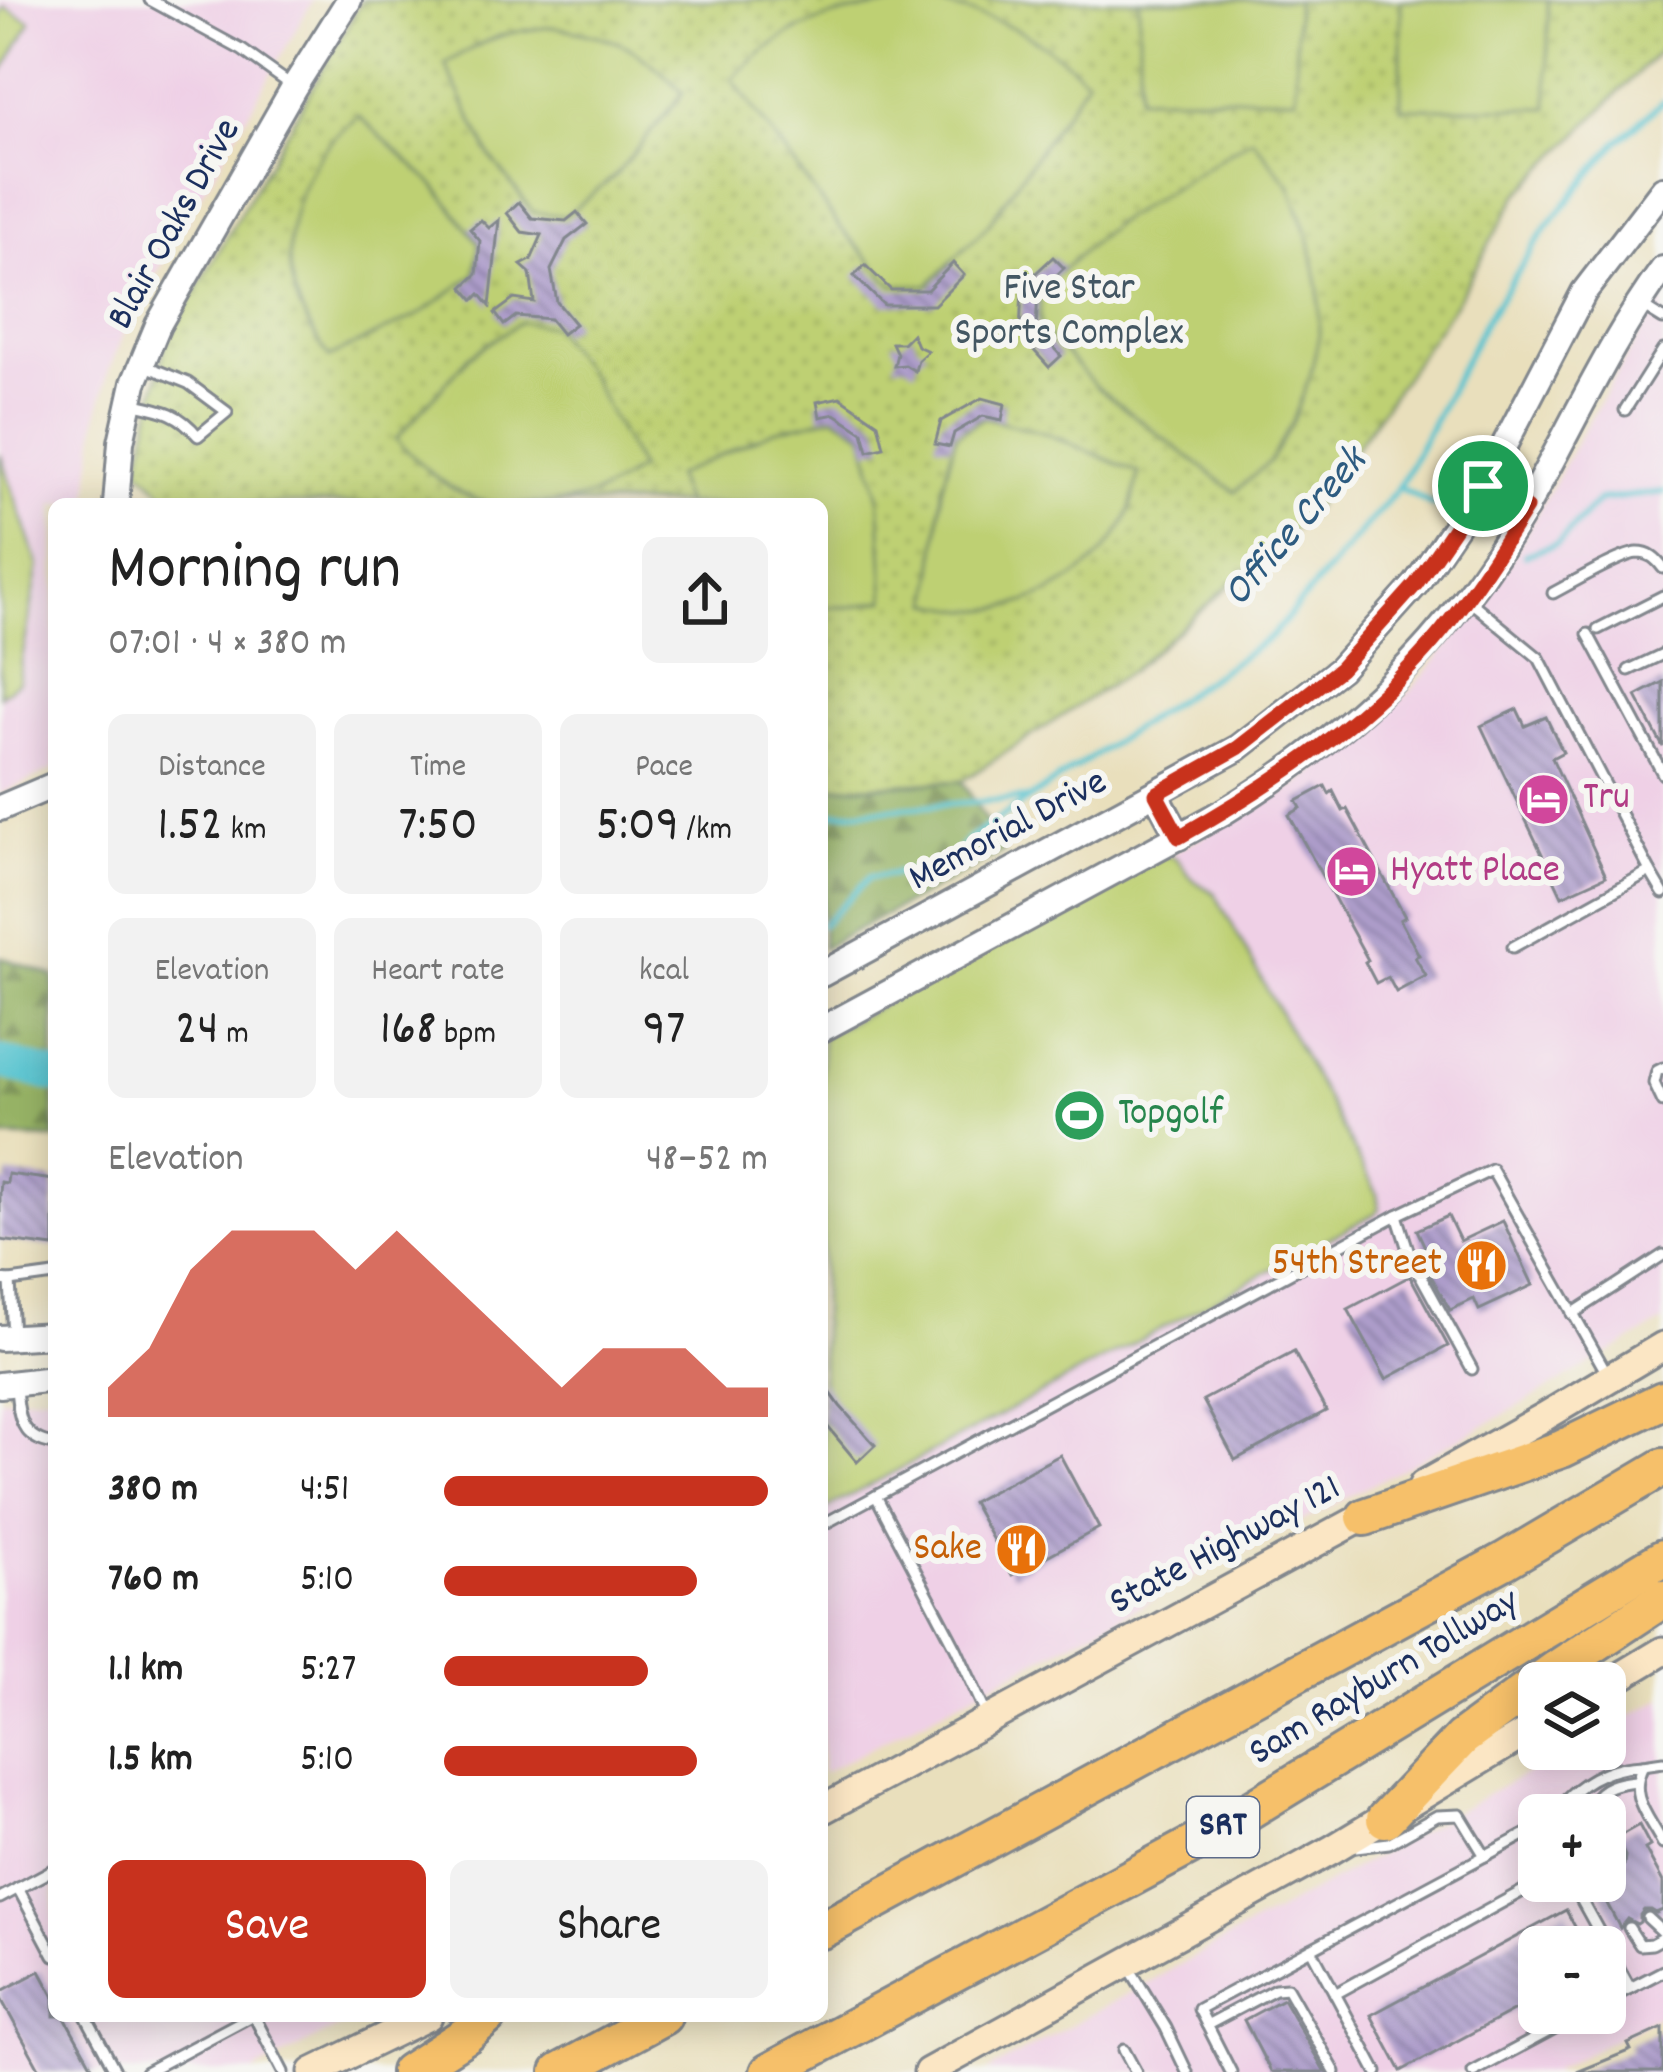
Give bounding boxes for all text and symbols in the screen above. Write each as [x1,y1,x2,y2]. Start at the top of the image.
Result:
street label: Blair Oaks Drive [95,109,257,341]
park label: Five Star Sports Complex [954,263,1184,363]
water label: Office Creek [1211,433,1386,622]
pin [1432,435,1534,537]
icon: arrive [1450,453,1516,519]
text: Morning run [108,526,401,620]
button: share [642,537,768,663]
text: 07:01 · 4 × 380 m [108,618,346,673]
text: Distance [158,745,266,792]
text: Time [410,745,466,792]
text: Pace [635,745,693,792]
street label: Memorial Drive [900,757,1118,907]
hotel icon: Tru [1516,771,1572,827]
place label: Tru [1583,772,1630,827]
text: 1.52 [157,792,223,864]
text: 7:50 [398,792,478,864]
text: 5:09 [596,792,679,864]
text: km [223,808,267,855]
text: /km [679,808,732,855]
hotel icon: Hyatt Place [1323,844,1379,900]
place label: Hyatt Place [1390,845,1560,900]
text: Elevation [155,949,269,996]
text: Heart rate [371,949,505,996]
text: kcal [639,949,689,996]
text: 24 [175,996,219,1068]
text: 168 [380,996,436,1068]
text: 97 [643,996,685,1068]
text: m [219,1012,249,1059]
text: bpm [436,1012,496,1059]
sports icon: Topgolf [1051,1087,1107,1143]
place label: Topgolf [1118,1088,1224,1143]
text: Elevation [108,1134,244,1189]
text: 48–52 m [646,1134,768,1189]
restaurant icon: 54th Street [1453,1237,1509,1293]
place label: 54th Street [1272,1238,1442,1293]
street label: State Highway 121 [1101,1463,1351,1631]
text: 380 m [108,1464,198,1519]
text: 4:51 [300,1464,349,1519]
restaurant icon: Sake [993,1522,1049,1578]
place label: Sake [913,1523,982,1578]
text: 760 m [108,1554,199,1609]
text: 5:10 [300,1554,354,1609]
street label: Sam Rayburn Tollway [1239,1576,1532,1782]
text: 1.1 km [108,1644,183,1699]
text: 5:27 [300,1644,357,1699]
map controls [1518,1662,1626,2034]
button: layers [1518,1662,1626,1770]
text: 1.5 km [108,1734,193,1789]
text: 5:10 [300,1734,354,1789]
button: + [1518,1794,1626,1902]
road number: SRT [1187,1797,1259,1857]
button: Save [108,1860,426,1998]
button: Share [450,1860,768,1998]
button: − [1518,1926,1626,2034]

